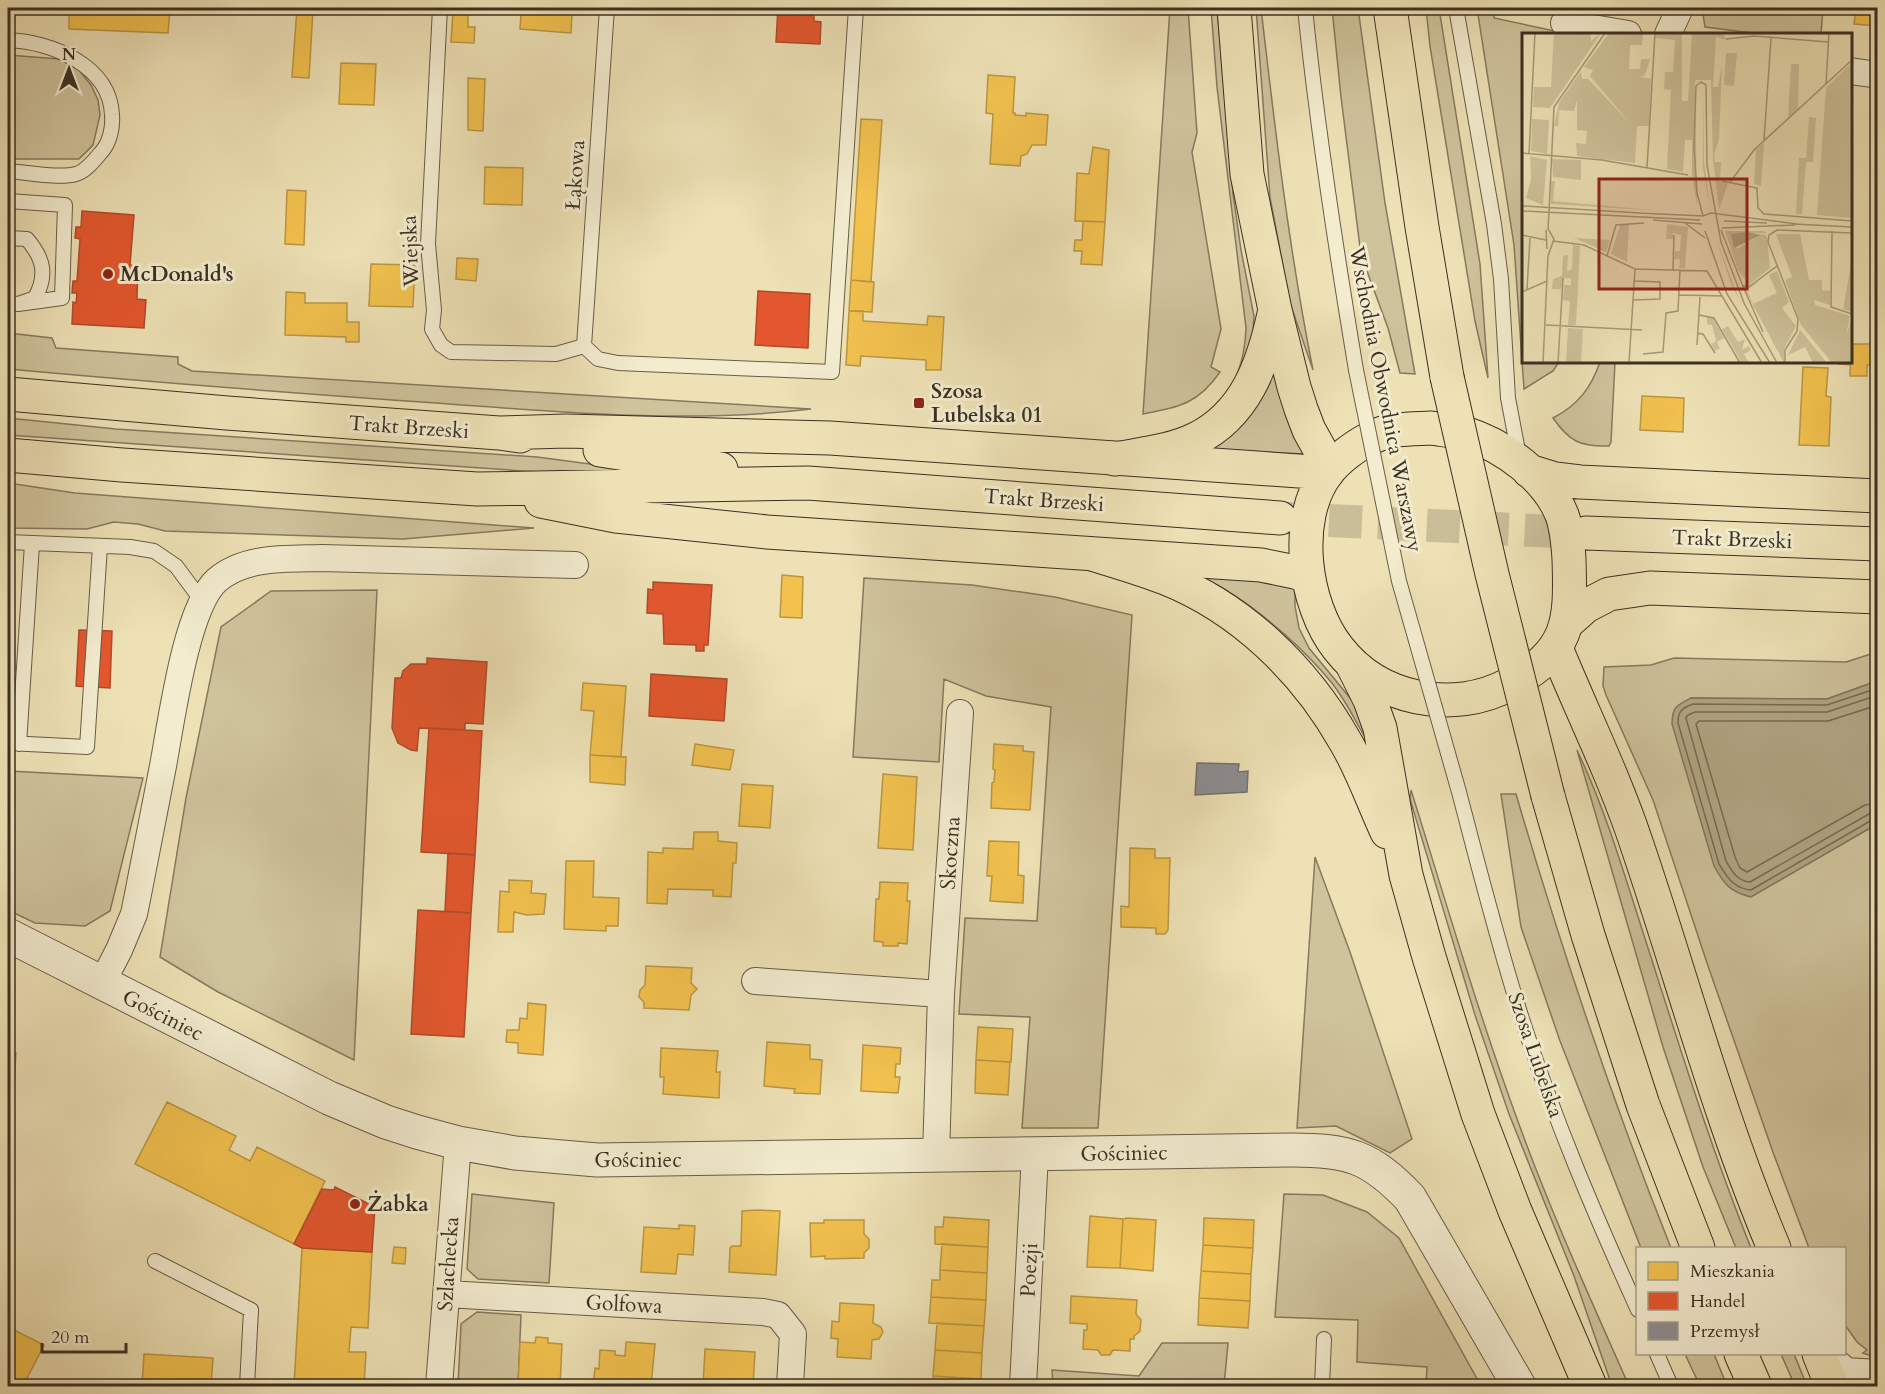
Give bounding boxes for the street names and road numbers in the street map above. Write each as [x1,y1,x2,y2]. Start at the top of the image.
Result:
street label: Łąkowa [559,139,592,211]
street label: Wiejska [395,215,426,288]
street label: Wschodnia Obwodnica Warszawy [1341,243,1429,554]
street label: Trakt Brzeski [348,409,470,446]
street label: Trakt Brzeski [983,482,1105,519]
street label: Trakt Brzeski [1671,523,1793,556]
street label: Skoczna [933,816,968,891]
street label: Gościniec [117,983,208,1048]
street label: Szosa Lubelska [1501,989,1571,1122]
street label: Gościniec [1080,1138,1168,1169]
street label: Gościniec [594,1146,682,1175]
street label: Szlachecka [431,1216,466,1312]
street label: Poezji [1014,1242,1045,1298]
street label: Golfowa [585,1288,663,1321]

